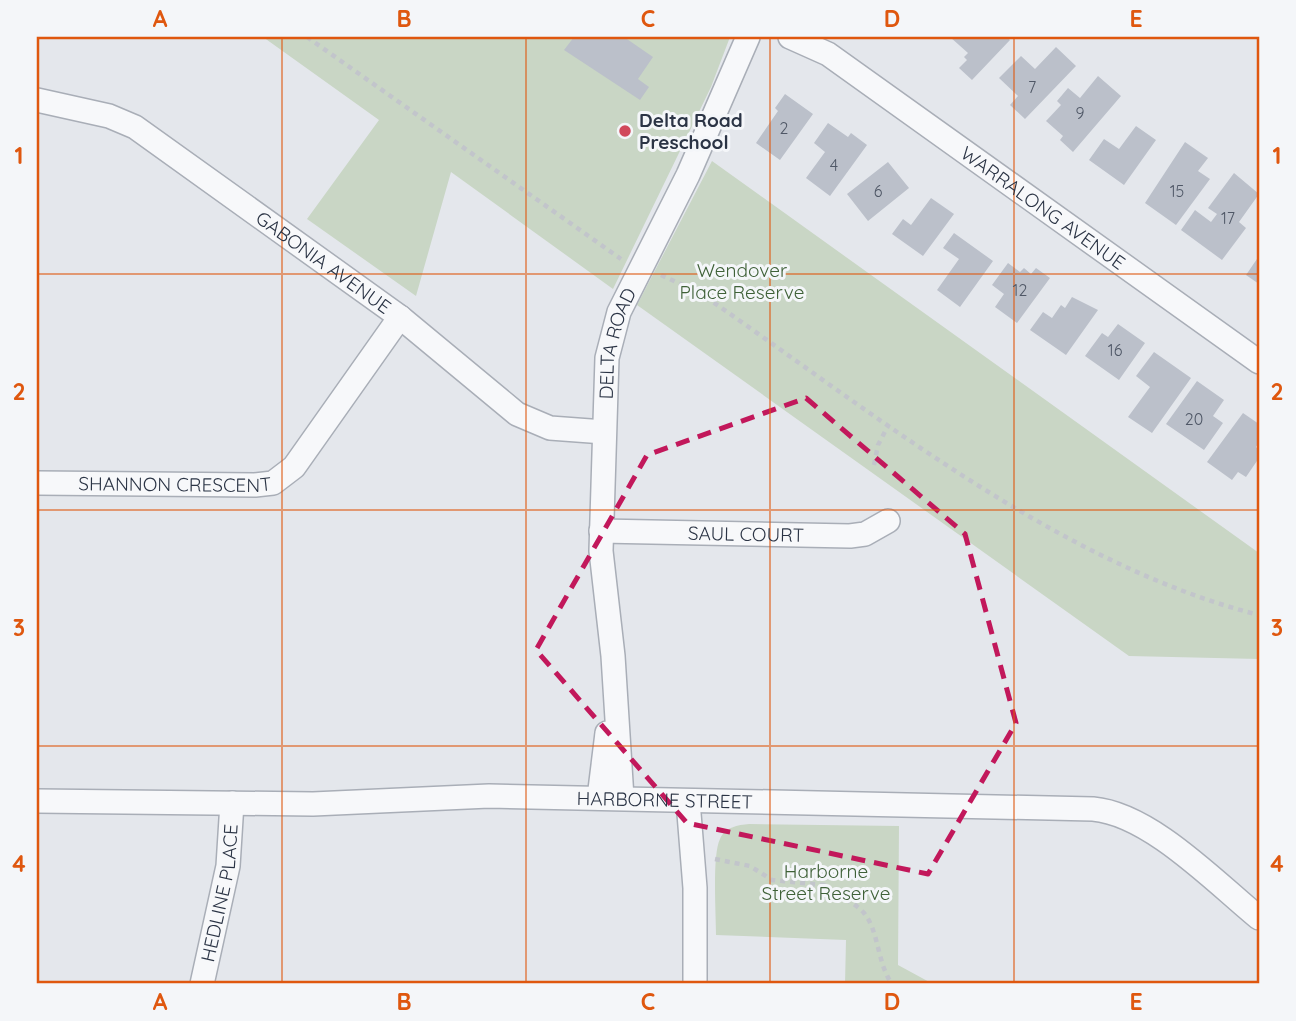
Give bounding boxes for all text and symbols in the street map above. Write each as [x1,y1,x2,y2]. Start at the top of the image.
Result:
text: A [153,4,168,33]
text: B [396,4,412,33]
text: C [641,4,655,33]
text: D [884,4,900,33]
text: E [1129,4,1143,33]
house number: 7 [1028,77,1036,97]
house number: 9 [1076,103,1085,123]
place label: Delta Road Preschool [639,108,743,154]
house number: 2 [780,118,789,138]
marker: Delta Road Preschool [617,123,633,139]
text: 1 [15,141,23,170]
street label: WARRALONG AVENUE [956,141,1130,275]
text: 1 [1273,141,1281,170]
house number: 4 [830,155,838,175]
house number: 6 [874,181,883,201]
house number: 15 [1170,181,1184,201]
street label: GABONIA AVENUE [251,206,396,319]
house number: 17 [1221,208,1235,228]
park label: Wendover Place Reserve [680,258,804,304]
house number: 12 [1013,280,1028,300]
street label: DELTA ROAD [594,284,641,400]
house number: 16 [1108,340,1123,360]
text: 2 [12,377,26,406]
text: 2 [1270,377,1284,406]
house number: 20 [1185,409,1203,429]
street label: SHANNON CRESCENT [78,471,273,497]
street label: SAUL COURT [688,521,804,547]
text: 3 [13,613,25,642]
text: 3 [1271,613,1283,642]
street label: HARBORNE STREET [576,786,753,814]
street label: HEDLINE PLACE [195,823,243,964]
text: 4 [12,849,26,878]
text: 4 [1270,849,1284,878]
park label: Harborne Street Reserve [761,859,891,905]
text: A [153,987,168,1016]
text: B [396,987,412,1016]
text: C [641,987,655,1016]
text: D [884,987,900,1016]
text: E [1129,987,1143,1016]

